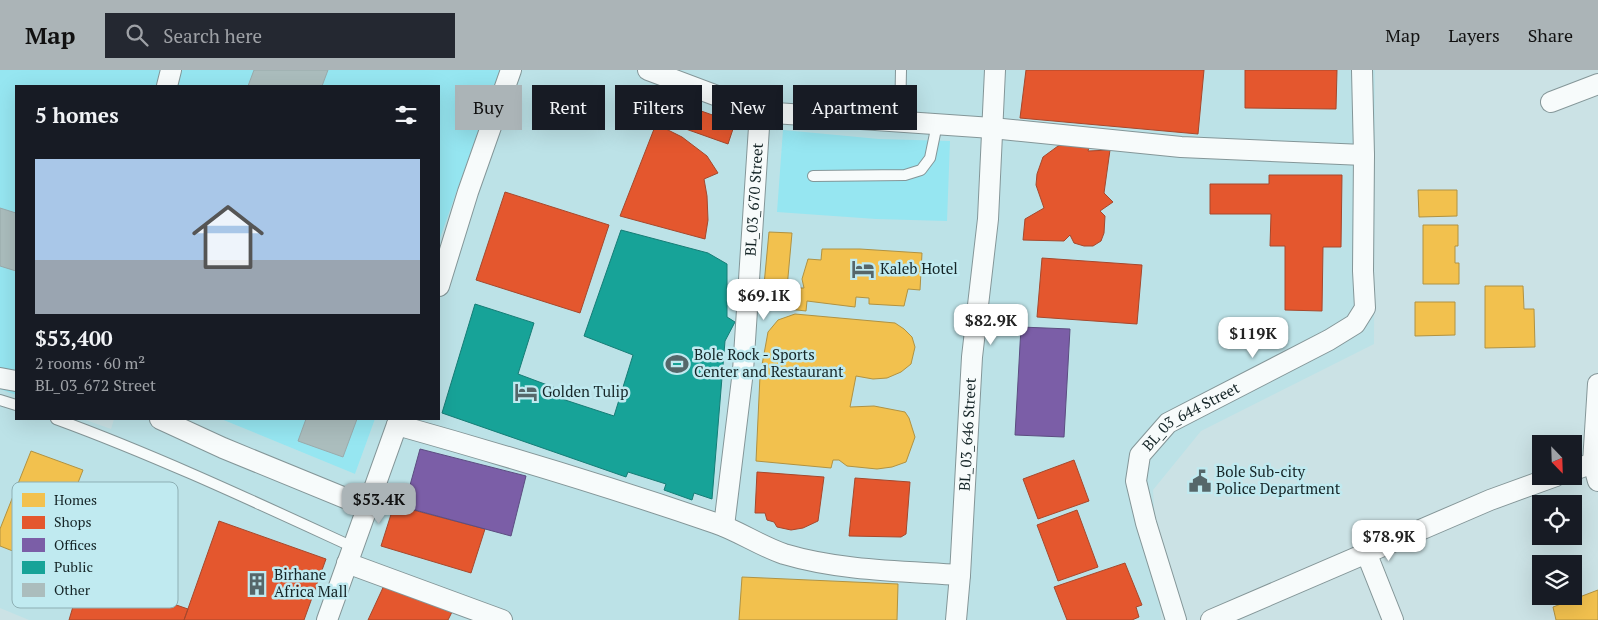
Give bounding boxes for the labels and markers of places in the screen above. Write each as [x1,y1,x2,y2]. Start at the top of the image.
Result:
hotel icon: Kaleb Hotel [850,256,876,282]
place label: Kaleb Hotel [880,258,958,278]
pin: $69.1K [723,278,805,321]
pin: $82.9K [950,304,1032,346]
pin: $119K [1218,316,1288,359]
place label: Bole Rock - Sports Center and Restaurant [694,344,844,381]
sports icon: Bole Rock - Sports Center and Restaurant [664,351,690,377]
hotel icon: Golden Tulip [513,379,539,405]
place label: Golden Tulip [542,381,629,401]
place label: Bole Sub-city Police Department [1216,461,1341,498]
public building icon: Bole Sub-city Police Department [1187,468,1213,494]
pin: $53.4K [338,482,420,525]
pin: $78.9K [1348,520,1430,562]
place label: Birhane Africa Mall [274,564,347,601]
building icon: Birhane Africa Mall [244,571,270,597]

